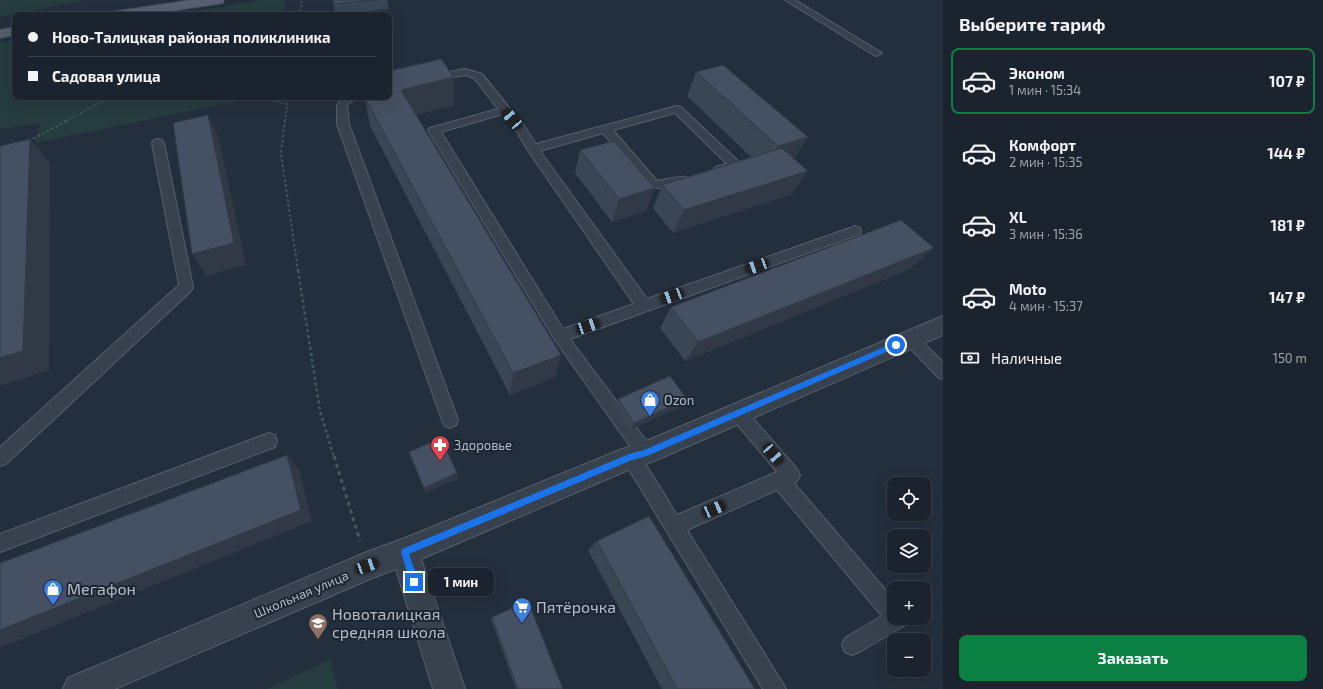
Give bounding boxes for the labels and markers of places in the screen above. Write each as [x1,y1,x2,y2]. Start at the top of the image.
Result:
shop icon: Ozon [639,389,661,417]
place label: Ozon [664,392,694,408]
pharmacy icon: Здоровье [429,434,451,462]
place label: Здоровье [454,437,512,453]
shop icon: Мегафон [42,578,64,606]
place label: Мегафон [67,579,136,598]
supermarket icon: Пятёрочка [511,596,533,624]
place label: Пятёрочка [536,597,616,616]
place label: Новоталицкая средняя школа [332,604,446,641]
school or university icon: Новоталицкая средняя школа [307,612,329,640]

